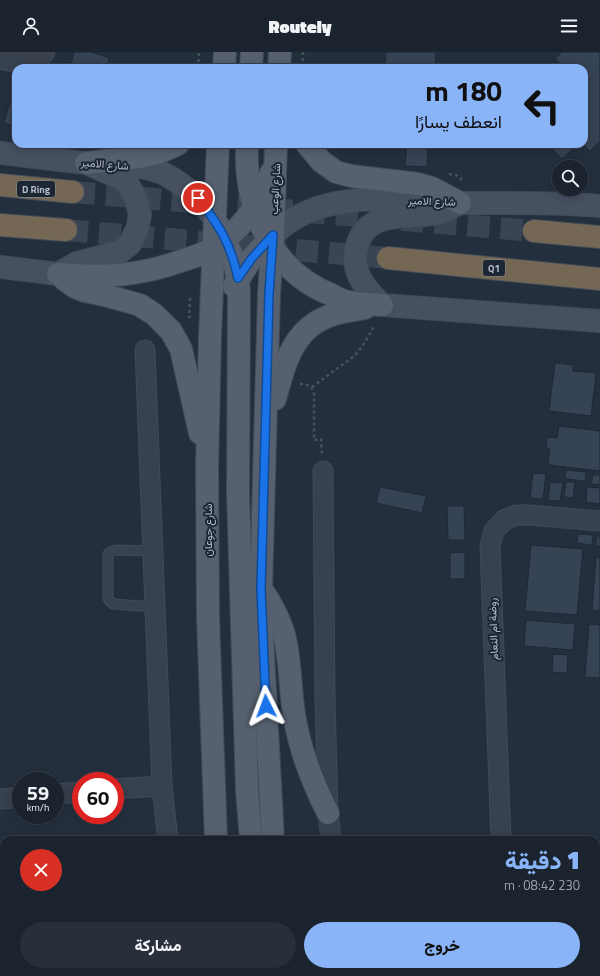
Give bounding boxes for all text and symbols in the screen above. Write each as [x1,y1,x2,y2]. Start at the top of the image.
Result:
text: Routely [268,13,332,40]
icon: person [20,15,42,37]
icon: menu [558,15,580,37]
text: 180 m [425,69,502,112]
icon: left [516,80,568,132]
text: انعطف يسارًا [415,108,502,135]
street label: شارع الامير [79,154,130,174]
map controls [552,160,588,196]
button: search [552,160,588,196]
street label: شارع الوعب [266,163,284,215]
road number: D Ring [17,181,55,197]
pin [181,181,215,215]
icon: arrive [187,187,209,209]
street label: شارع الامير [407,192,457,210]
road number: Q1 [483,260,505,276]
street label: شارع جوعان [200,503,216,556]
street label: روضة ام النعام [484,597,502,661]
position arrow [245,685,287,727]
speed limit sign: 60 [72,772,124,824]
text: 59 [27,777,49,808]
text: km/h [27,800,49,815]
text: 1 دقيقة [505,842,580,878]
button: close [20,849,62,891]
text: 230 m · 08:42 [504,875,580,895]
button: مشاركة [20,922,296,968]
button: خروج [304,922,580,968]

